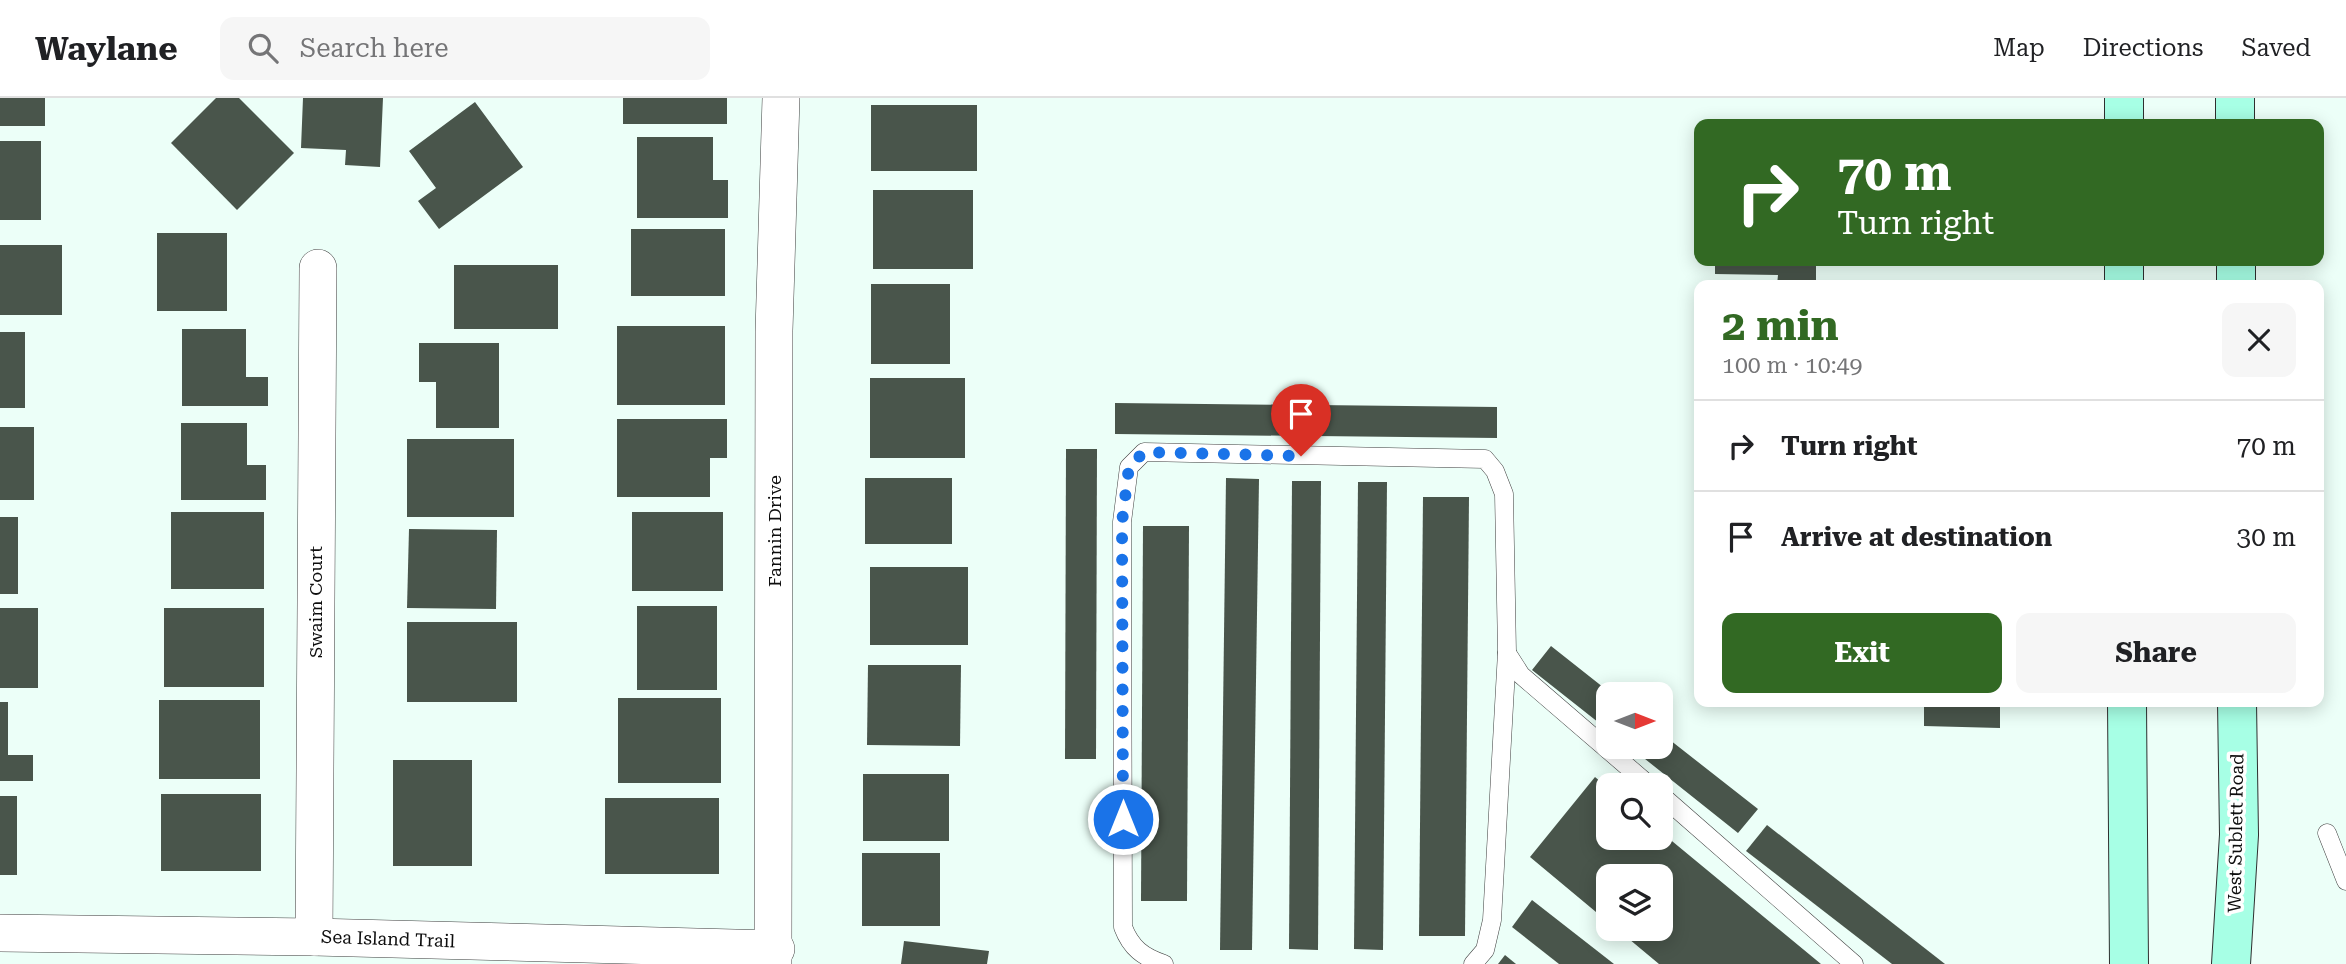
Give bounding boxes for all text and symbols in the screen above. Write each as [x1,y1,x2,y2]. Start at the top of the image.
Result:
search box [220,17,710,80]
text: Waylane [35,29,178,68]
icon: search [244,29,282,67]
text: Search here [300,33,449,63]
text: Map [1993,34,2045,62]
text: Directions [2083,34,2203,62]
text: Saved [2241,34,2311,62]
text: 70 m [1837,145,1952,202]
icon: right [1722,147,1813,238]
text: Turn right [1837,204,1994,242]
text: 2 min [1722,301,1839,350]
button: close [2222,303,2296,377]
text: 100 m · 10:49 [1722,352,1862,379]
pin [1271,384,1331,456]
icon: arrive [1282,395,1320,433]
icon: right [1722,427,1760,465]
text: Turn right [1781,431,1917,461]
text: 70 m [2237,431,2296,461]
street label: Fannin Drive [764,475,785,587]
icon: arrive [1722,518,1760,556]
text: Arrive at destination [1781,522,2052,552]
text: 30 m [2237,522,2296,552]
street label: Swaim Court [305,546,326,658]
button: Exit [1722,613,2002,693]
button: Share [2016,613,2296,693]
north arrow [1596,682,1673,760]
map controls [1596,682,1673,941]
street label: West Sublett Road [2224,753,2247,913]
button: search [1596,773,1673,850]
position arrow [1086,782,1160,856]
button: layers [1596,864,1673,941]
street label: Sea Island Trail [321,926,456,951]

